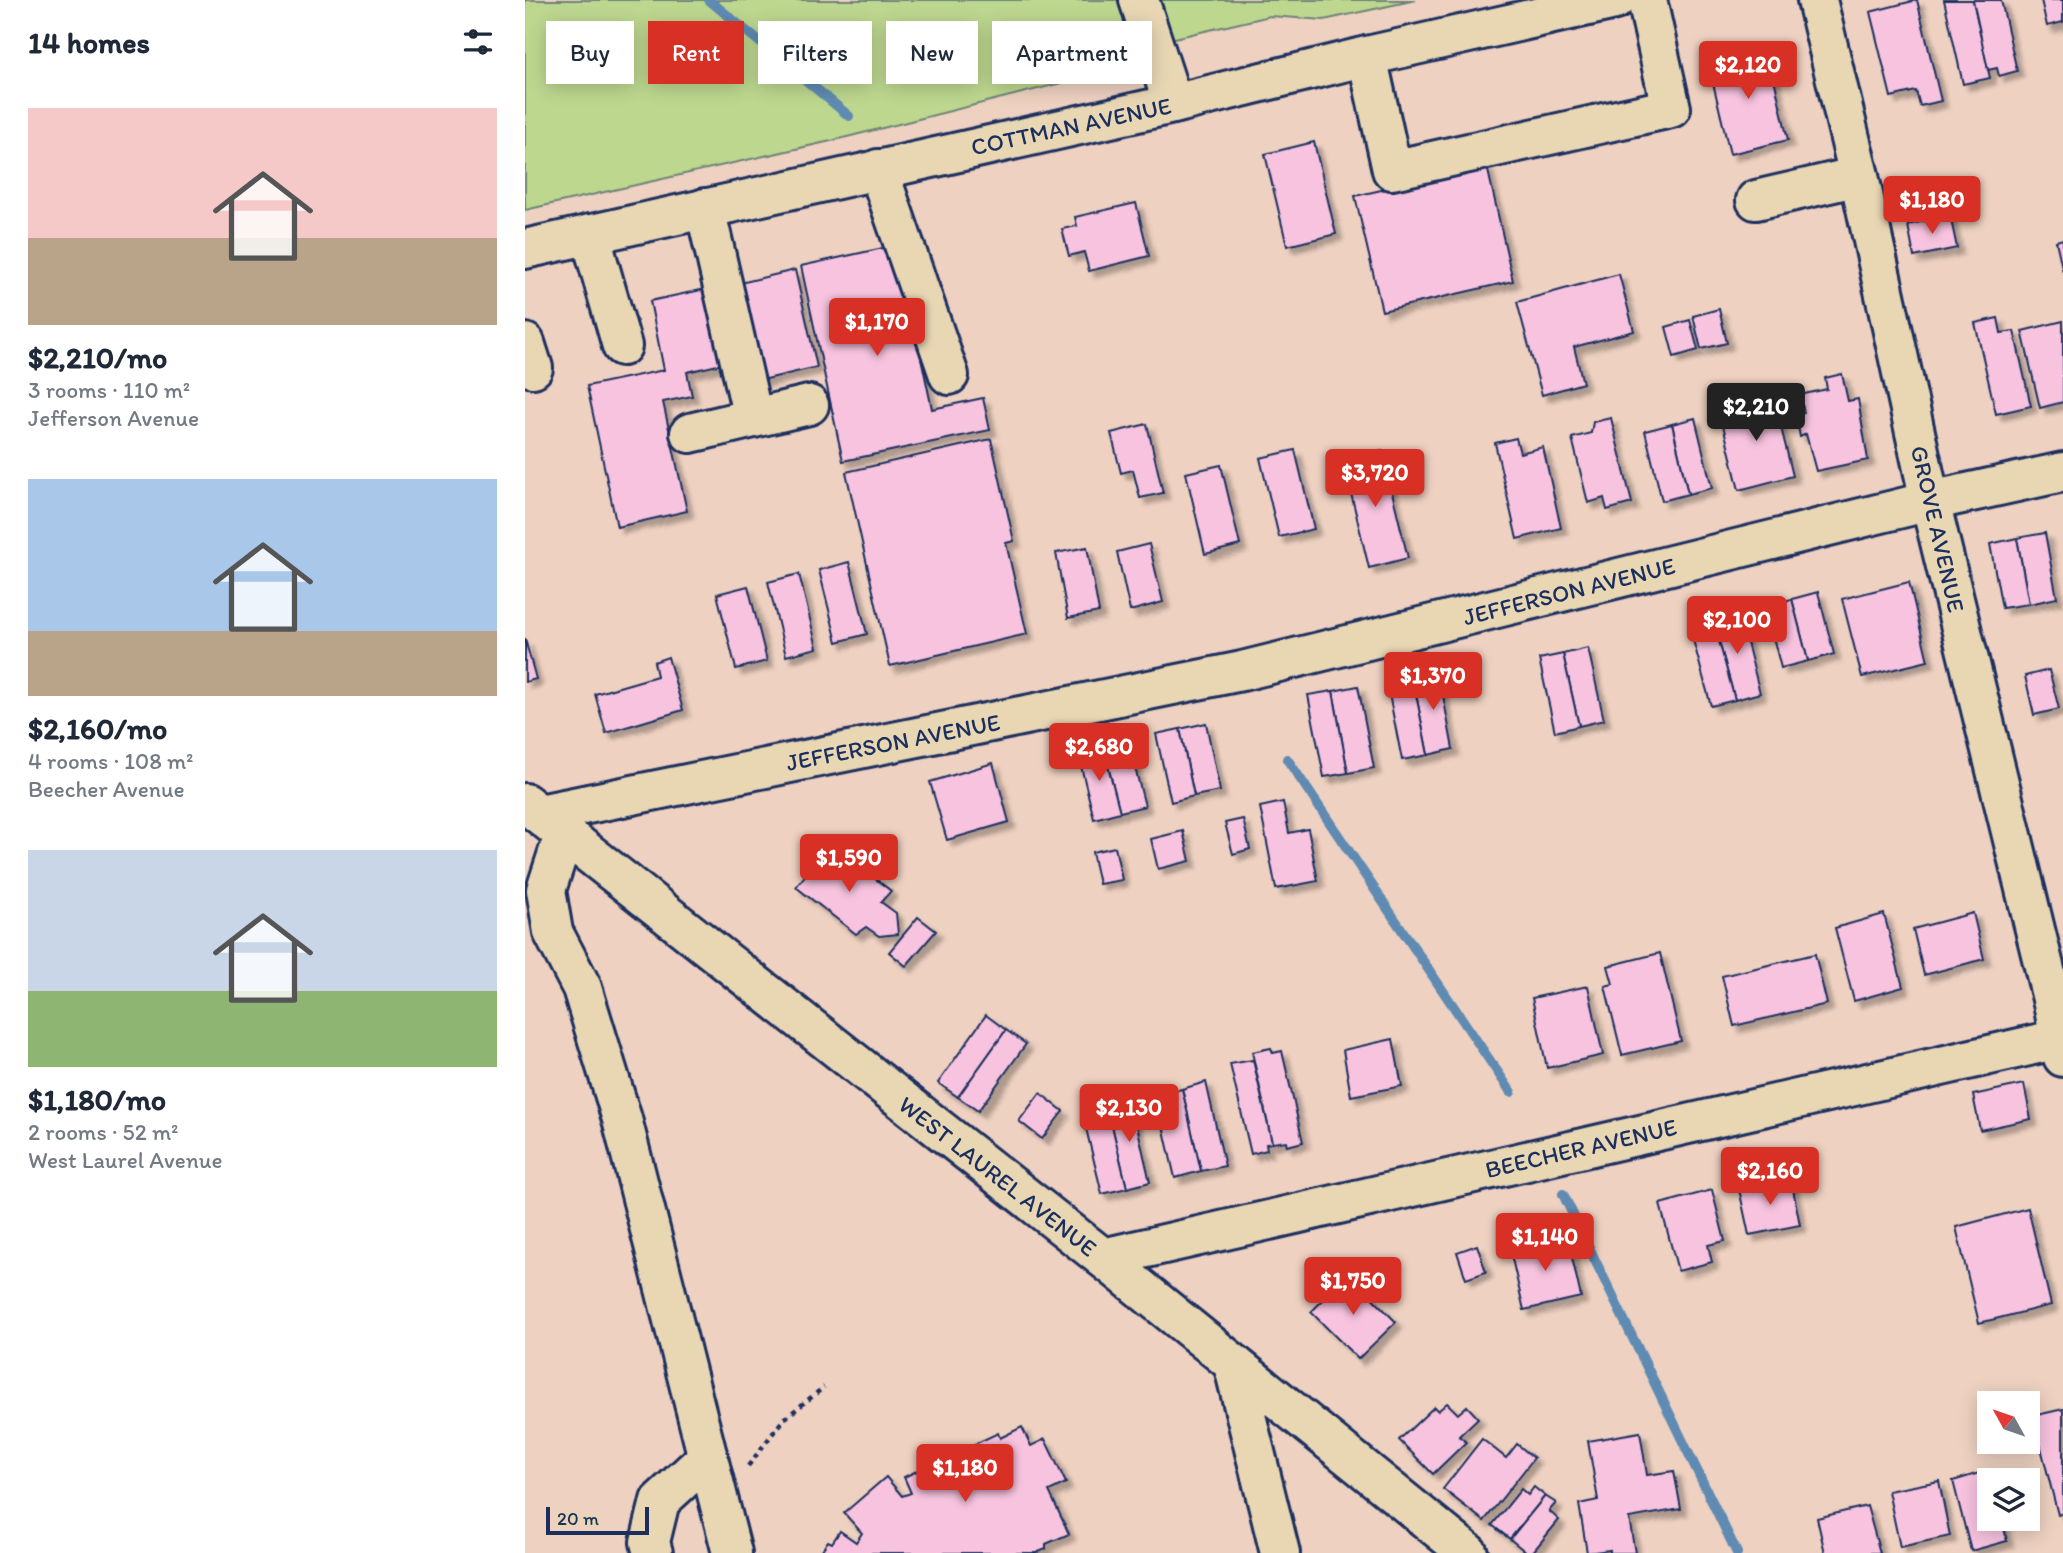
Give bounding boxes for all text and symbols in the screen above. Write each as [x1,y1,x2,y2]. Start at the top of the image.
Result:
chip: Buy [546,21,634,84]
chip: Rent [648,21,744,84]
chip: Filters [758,21,872,84]
chip: New [886,21,978,84]
chip: Apartment [992,21,1152,84]
icon: filters [459,23,497,61]
text: 14 homes [28,24,150,61]
pin: $2,120 [1691,42,1805,101]
text: $2,120 [1715,50,1781,78]
street label: COTTMAN AVENUE [968,91,1174,161]
icon: home [200,153,326,279]
pin: $1,180 [1875,176,1989,236]
text: $1,180 [1899,185,1965,213]
pin: $1,170 [820,298,934,358]
text: $1,170 [845,307,909,335]
text: $2,210/mo [28,339,167,376]
text: 3 rooms · 110 m² [28,376,190,404]
pin: $2,210 [1699,384,1813,443]
text: $2,210 [1723,392,1789,420]
text: Jefferson Avenue [28,404,199,432]
street label: GROVE AVENUE [1905,443,1971,615]
pin: $3,720 [1318,449,1432,509]
text: $3,720 [1341,458,1409,486]
icon: home [200,524,326,650]
street label: JEFFERSON AVENUE [1460,551,1678,631]
pin: $2,100 [1680,596,1794,656]
text: $2,100 [1703,605,1771,633]
pin: $1,370 [1376,652,1490,712]
text: $1,370 [1400,661,1466,689]
street label: JEFFERSON AVENUE [784,707,1002,777]
text: $2,160/mo [28,710,167,747]
pin: $2,680 [1042,724,1156,783]
text: $2,680 [1065,732,1133,760]
text: 4 rooms · 108 m² [28,747,193,775]
text: Beecher Avenue [28,775,185,803]
pin: $1,590 [792,834,906,894]
text: $1,590 [816,843,882,871]
icon: home [200,895,326,1021]
text: $1,180/mo [28,1081,166,1118]
pin: $2,130 [1072,1084,1186,1144]
street label: WEST LAUREL AVENUE [893,1090,1103,1262]
text: $2,130 [1096,1093,1162,1121]
street label: BEECHER AVENUE [1482,1112,1680,1184]
text: 2 rooms · 52 m² [28,1118,178,1146]
text: West Laurel Avenue [28,1146,222,1174]
pin: $2,160 [1713,1148,1827,1207]
text: $2,160 [1737,1156,1803,1184]
pin: $1,140 [1488,1214,1602,1273]
text: $1,140 [1512,1222,1578,1250]
pin: $1,750 [1296,1258,1410,1317]
text: $1,750 [1320,1266,1386,1294]
north arrow [1977,1391,2041,1454]
map controls [1977,1391,2040,1531]
pin: $1,180 [908,1444,1022,1504]
text: $1,180 [932,1453,998,1481]
button: layers [1977,1468,2040,1531]
scale bar [546,1504,649,1536]
text: 20 m [557,1507,599,1530]

